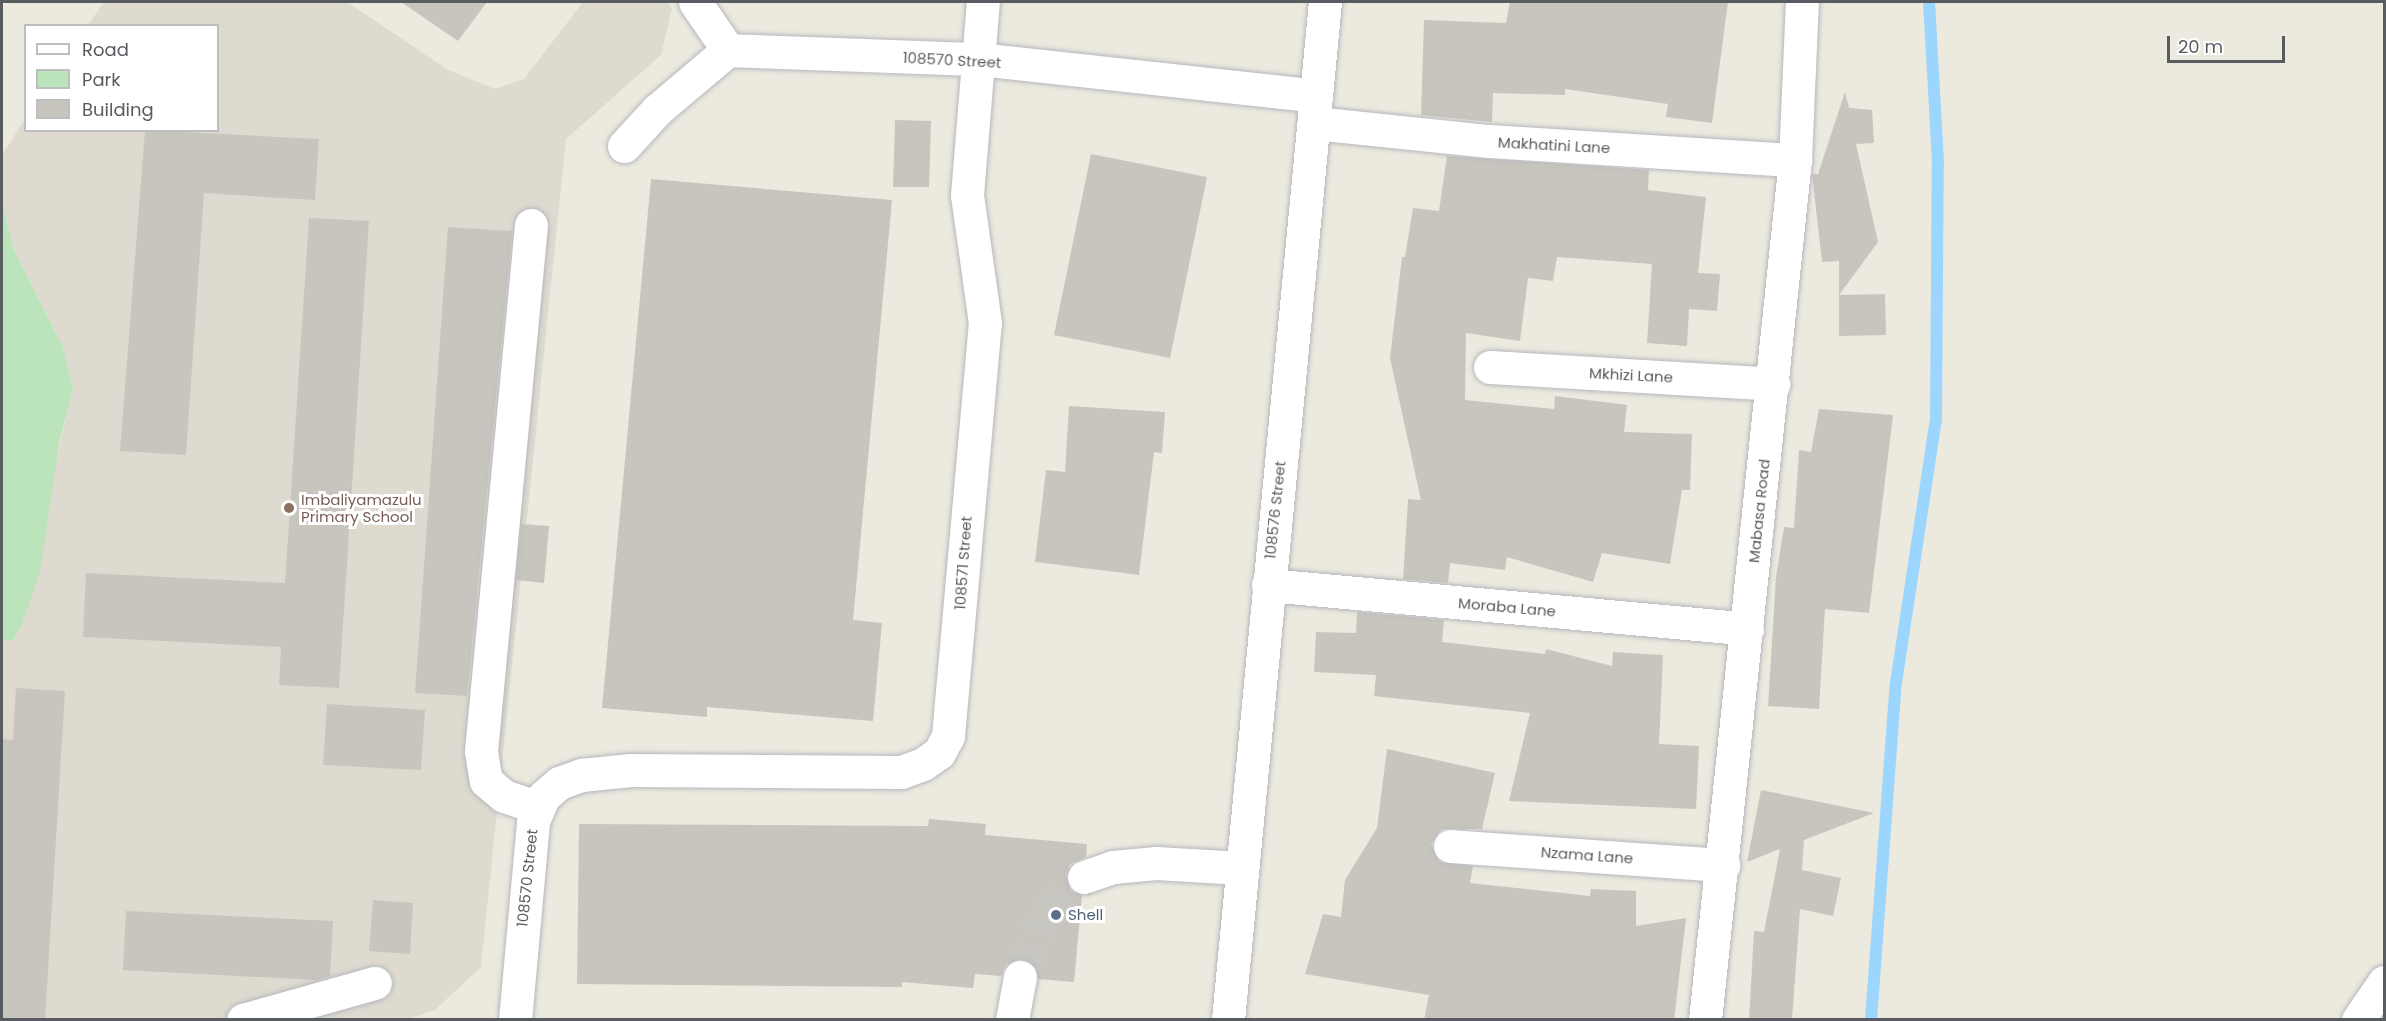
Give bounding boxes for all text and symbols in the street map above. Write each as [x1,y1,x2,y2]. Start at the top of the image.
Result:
legend [24,24,219,132]
scale bar [2170,24,2288,62]
text: 20 m [2178,34,2223,59]
text: Road [82,37,129,62]
street label: 108570 Street [902,48,1002,72]
text: Park [82,67,121,92]
text: Building [82,97,154,122]
street label: Makhatini Lane [1497,133,1611,157]
street label: Mkhizi Lane [1589,364,1673,386]
street label: Mabasa Road [1745,458,1773,564]
street label: 108576 Street [1261,460,1289,560]
place label: Imbaliyamazulu Primary School [301,490,422,525]
marker: Imbaliyamazulu Primary School [282,501,296,515]
street label: 108571 Street [951,515,975,611]
street label: Moraba Lane [1457,594,1557,620]
street label: 108570 Street [513,828,541,928]
street label: Nzama Lane [1540,843,1634,867]
place label: Shell [1068,906,1103,924]
marker: Shell [1049,908,1063,922]

